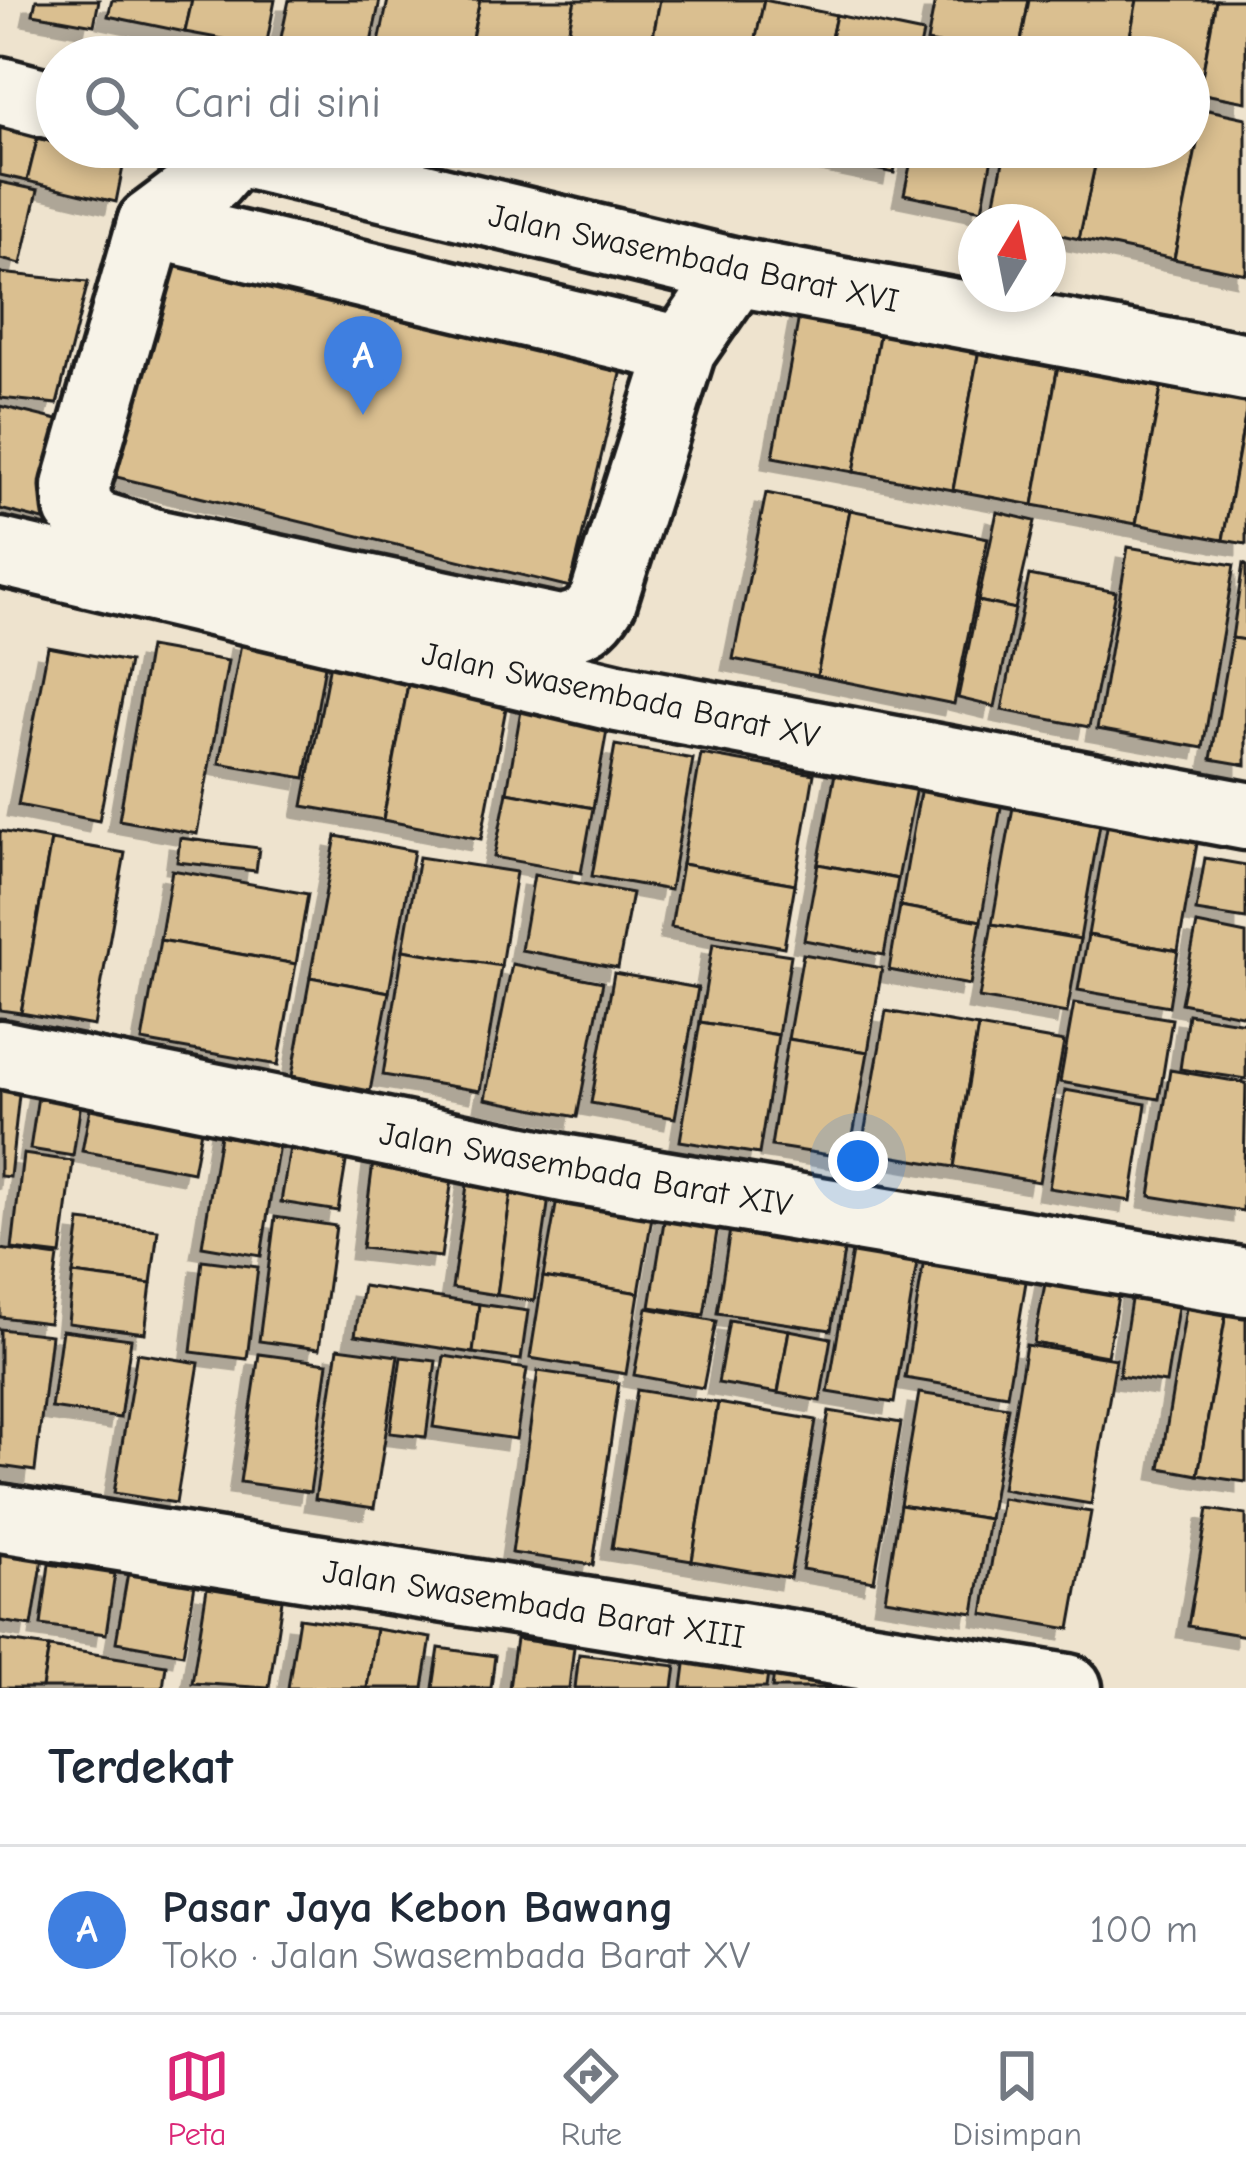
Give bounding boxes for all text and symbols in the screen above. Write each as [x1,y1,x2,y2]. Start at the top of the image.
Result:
search box [36,36,1210,168]
icon: search [78,69,144,135]
text: Cari di sini [174,76,381,128]
street label: Jalan Swasembada Barat XVI [485,196,902,320]
north arrow [958,204,1066,312]
pin: A [324,316,402,415]
street label: Jalan Swasembada Barat XV [419,634,823,756]
street label: Jalan Swasembada Barat XIV [377,1114,795,1224]
your location [828,1131,888,1191]
street label: Jalan Swasembada Barat XIII [320,1552,747,1656]
text: Terdekat [48,1737,233,1796]
text: Pasar Jaya Kebon Bawang [162,1881,674,1933]
text: A [76,1907,98,1952]
text: 100 m [1090,1907,1198,1952]
text: Toko · Jalan Swasembada Barat XV [162,1933,750,1978]
tab: Peta [164,2043,230,2153]
tab: Rute [558,2043,624,2153]
tab: Disimpan [952,2043,1082,2153]

